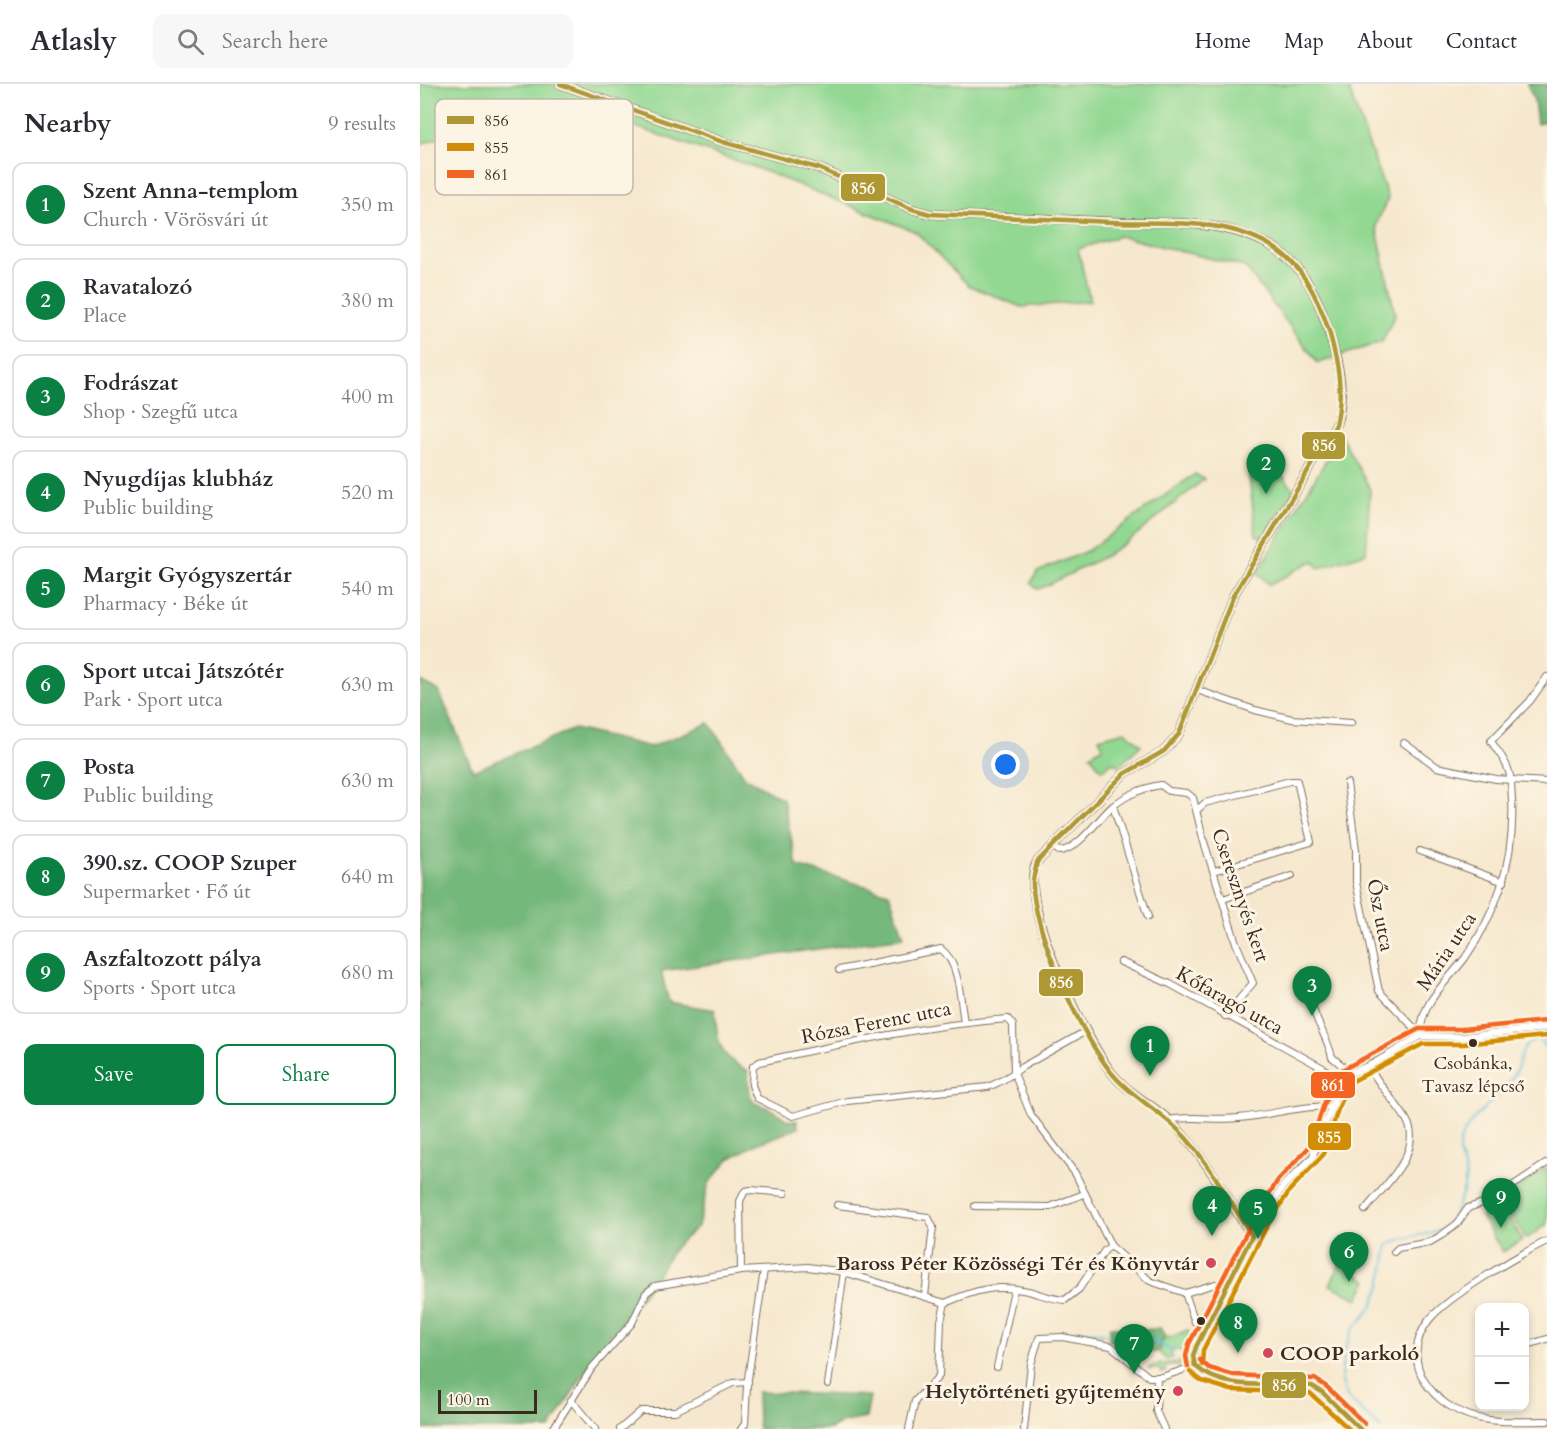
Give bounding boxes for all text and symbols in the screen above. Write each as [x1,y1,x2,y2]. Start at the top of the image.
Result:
search box [153,14,573,68]
text: Atlasly [30,22,117,60]
icon: search [174,25,207,58]
text: Search here [222,26,328,56]
text: Home [1195,27,1251,56]
text: Map [1284,27,1324,56]
text: About [1357,27,1413,56]
text: Contact [1446,27,1517,56]
legend [435,99,633,195]
text: Nearby [24,106,112,141]
text: 9 results [328,110,396,137]
text: 856 [484,110,509,132]
text: 855 [484,137,509,159]
text: 861 [484,164,509,186]
line badge: 856 [840,173,886,202]
text: Szent Anna-templom [83,176,298,206]
text: 856 [851,178,875,200]
text: 1 [40,191,51,218]
text: 350 m [341,191,394,218]
text: Church · Vörösvári út [83,206,268,233]
text: Ravatalozó [83,272,192,302]
text: 2 [40,287,51,314]
text: 380 m [341,287,394,314]
text: Place [83,302,127,329]
text: Fodrászat [83,368,178,398]
text: 3 [40,383,51,410]
text: 400 m [341,383,394,410]
text: Shop · Szegfű utca [83,398,238,425]
line badge: 856 [1301,431,1346,460]
text: 856 [1312,435,1336,457]
pin: 2 [1246,444,1286,494]
text: Nyugdíjas klubház [83,464,273,494]
text: 4 [40,479,51,506]
text: 520 m [341,479,394,506]
text: Public building [83,494,213,521]
text: Margit Gyógyszertár [83,560,292,590]
text: 5 [40,575,51,602]
text: 540 m [341,575,394,602]
text: Pharmacy · Béke út [83,590,248,617]
text: Sport utcai Játszótér [83,656,284,686]
text: 6 [40,671,51,698]
text: 630 m [341,671,394,698]
text: Park · Sport utca [83,686,223,713]
your location [991,750,1020,779]
text: Posta [83,752,135,782]
text: 7 [40,767,51,794]
text: 630 m [341,767,394,794]
text: Public building [83,782,213,809]
street label: Cseresznyés kert [1205,825,1276,966]
text: 390.sz. COOP Szuper [83,848,297,878]
text: 8 [40,863,51,890]
text: 640 m [341,863,394,890]
street label: Ősz utca [1360,877,1401,954]
text: Supermarket · Fő út [83,878,251,905]
street label: Mária utca [1410,906,1483,996]
text: Aszfaltozott pálya [83,944,262,974]
text: 9 [40,959,51,986]
text: 680 m [341,959,394,986]
street label: Kőfaragó utca [1171,960,1289,1041]
pin: 3 [1292,966,1332,1016]
line badge: 856 [1038,968,1084,997]
text: 856 [1049,972,1073,994]
text: Sports · Sport utca [83,974,236,1001]
street label: Rózsa Ferenc utca [799,995,954,1050]
pin: 1 [1130,1026,1170,1076]
marker: Csobánka, Tavasz lépcső [1467,1037,1479,1049]
button: Save [24,1044,204,1105]
button: Share [216,1044,396,1105]
place label: Csobánka, Tavasz lépcső [1421,1051,1525,1099]
line badge: 861 [1310,1071,1356,1099]
text: 861 [1321,1075,1345,1097]
line badge: 855 [1307,1122,1352,1151]
text: 855 [1317,1127,1341,1149]
pin: 9 [1482,1178,1520,1228]
pin: 4 [1192,1186,1232,1236]
pin: 5 [1238,1190,1278,1239]
pin: 6 [1330,1232,1368,1282]
place label: Baross Péter Közösségi Tér és Könyvtár [836,1250,1200,1277]
marker: Baross Péter Közösségi Tér és Könyvtár [1204,1256,1218,1270]
map controls [1475,1303,1529,1411]
button: + [1475,1303,1529,1357]
pin: 8 [1218,1304,1258,1353]
unlabelled marker [1195,1315,1207,1327]
pin: 7 [1114,1324,1154,1374]
place label: COOP parkoló [1280,1340,1419,1367]
marker: COOP parkoló [1261,1346,1275,1360]
button: − [1475,1357,1529,1411]
line badge: 856 [1261,1371,1307,1399]
text: 856 [1272,1375,1296,1397]
place label: Helytörténeti gyűjtemény [925,1378,1167,1405]
marker: Helytörténeti gyűjtemény [1171,1384,1185,1398]
scale bar [438,1387,537,1414]
text: 100 m [447,1389,489,1411]

